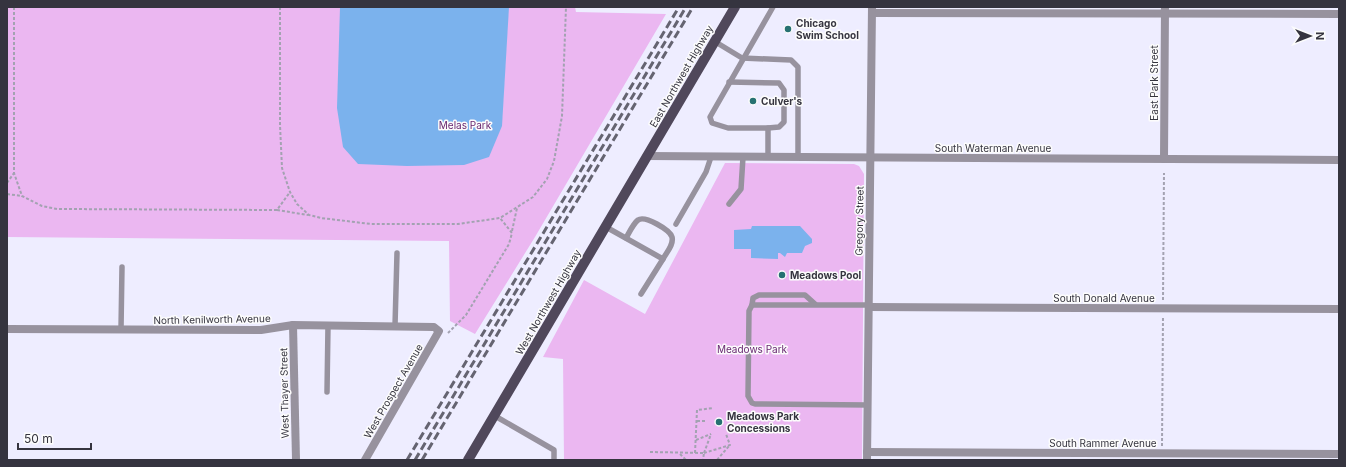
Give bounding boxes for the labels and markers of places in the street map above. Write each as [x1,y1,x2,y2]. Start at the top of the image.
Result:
place label: Chicago Swim School [796,17,859,41]
marker: Chicago Swim School [783,24,793,34]
place label: Culver's [761,95,803,107]
marker: Culver's [748,96,758,106]
place label: Meadows Pool [790,269,862,281]
marker: Meadows Pool [777,270,787,280]
place label: Meadows Park Concessions [727,410,799,434]
marker: Meadows Park Concessions [714,417,724,427]

